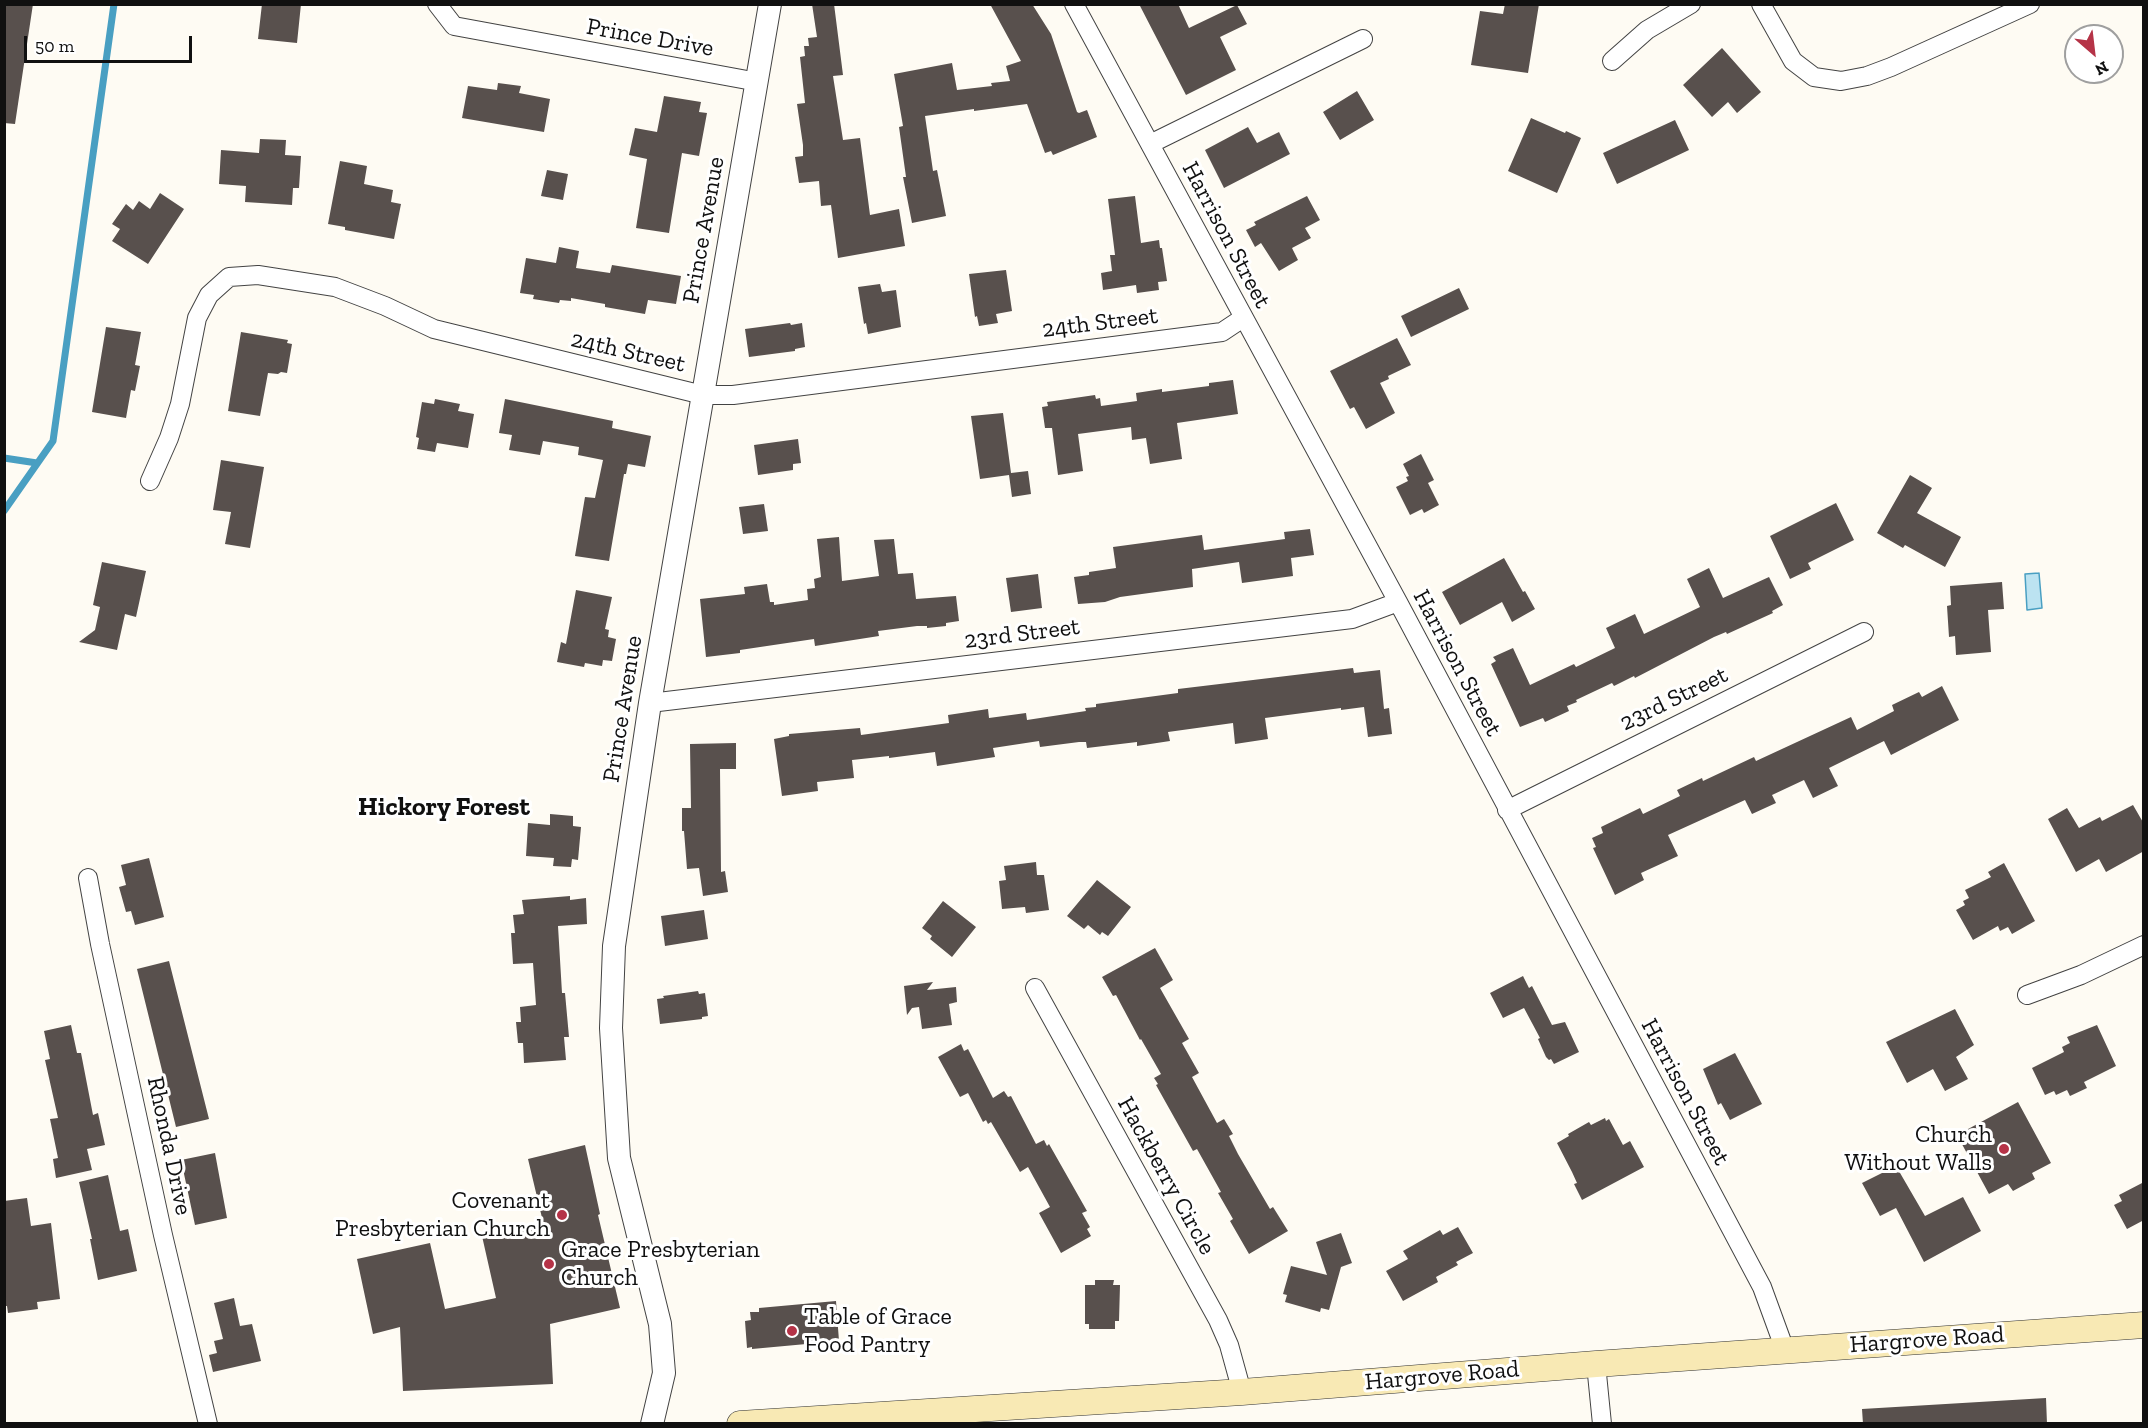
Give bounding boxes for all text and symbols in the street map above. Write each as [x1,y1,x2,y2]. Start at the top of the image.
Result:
street label: Prince Drive [584,13,716,63]
scale bar [27,24,195,62]
north arrow [2064,24,2124,84]
text: 50 m [35,35,74,57]
text: N [2092,57,2112,80]
street label: Prince Avenue [677,155,731,305]
street label: Harrison Street [1175,157,1277,313]
street label: 24th Street [1041,302,1159,344]
street label: 24th Street [568,325,688,379]
street label: Harrison Street [1406,585,1508,741]
street label: 23rd Street [963,613,1081,655]
street label: Prince Avenue [597,634,649,784]
street label: 23rd Street [1616,661,1732,737]
district label: Hickory Forest [358,792,530,824]
street label: Harrison Street [1634,1014,1736,1170]
street label: Rhonda Drive [140,1074,198,1218]
street label: Hackberry Circle [1111,1092,1221,1260]
place label: Church Without Walls [1845,1121,1992,1177]
marker: Church Without Walls [1997,1142,2011,1156]
place label: Covenant Presbyterian Church [335,1187,550,1243]
marker: Covenant Presbyterian Church [555,1208,569,1222]
place label: Grace Presbyterian Church [561,1236,760,1292]
marker: Grace Presbyterian Church [542,1257,556,1271]
place label: Table of Grace Food Pantry [804,1303,952,1359]
street label: Hargrove Road [1849,1320,2005,1360]
marker: Table of Grace Food Pantry [785,1324,799,1338]
street label: Hargrove Road [1364,1355,1520,1397]

